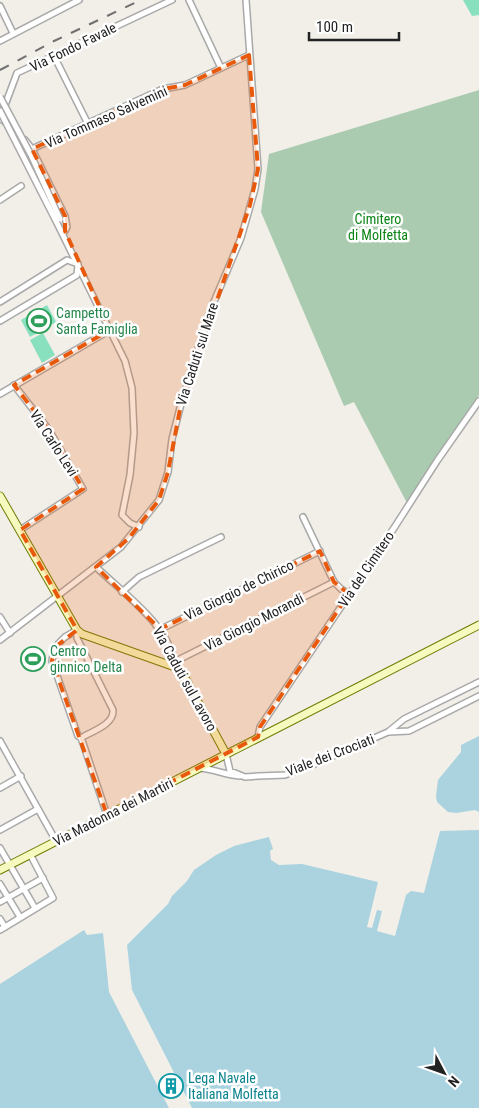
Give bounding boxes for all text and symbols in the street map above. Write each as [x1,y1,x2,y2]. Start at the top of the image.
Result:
scale bar [309,10,399,42]
text: 100 m [316,18,353,36]
street label: Via Fondo Favale [27,19,119,75]
street label: Via Tommaso Salvemini [42,83,170,151]
park label: Cimitero di Molfetta [348,211,408,243]
street label: Via Caduti sul Mare [173,300,221,408]
place label: Campetto Santa Famiglia [56,305,138,337]
sports icon: Campetto Santa Famiglia [26,308,52,334]
street label: Via Carlo Levi [27,407,81,479]
street label: Via del Cimitero [335,528,397,610]
street label: Via Giorgio de Chirico [182,557,296,623]
street label: Via Giorgio Morandi [202,590,306,654]
street label: Via Caduti sul Lavoro [150,624,220,734]
place label: Centro ginnico Delta [50,643,122,675]
sports icon: Centro ginnico Delta [20,646,46,672]
street label: Viale dei Crociati [283,731,377,779]
street label: Via Madonna dei Martiri [50,775,176,849]
north arrow [419,1048,469,1098]
place label: Lega Navale Italiana Molfetta [188,1070,279,1102]
building icon: Lega Navale Italiana Molfetta [158,1073,184,1099]
text: N [445,1073,463,1090]

